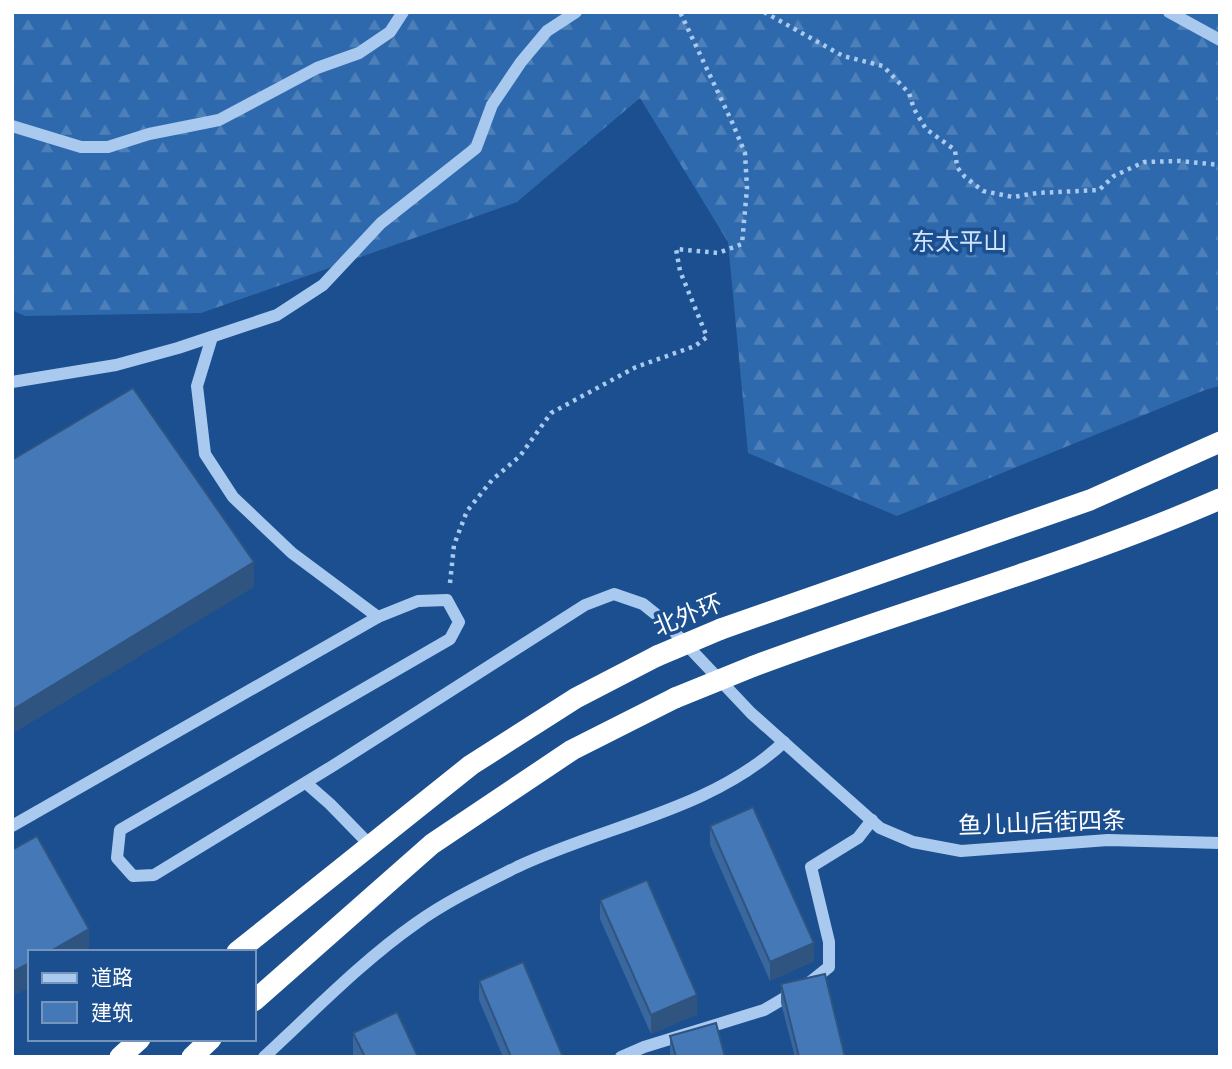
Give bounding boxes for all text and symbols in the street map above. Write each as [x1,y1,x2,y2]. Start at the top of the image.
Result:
park label: 东太平山 [911,224,1007,257]
street label: 北外环 [648,585,727,642]
street label: 鱼儿山后街四条 [957,802,1126,841]
legend [28,950,256,1041]
text: 道路 [91,963,133,991]
text: 建筑 [91,998,133,1026]

